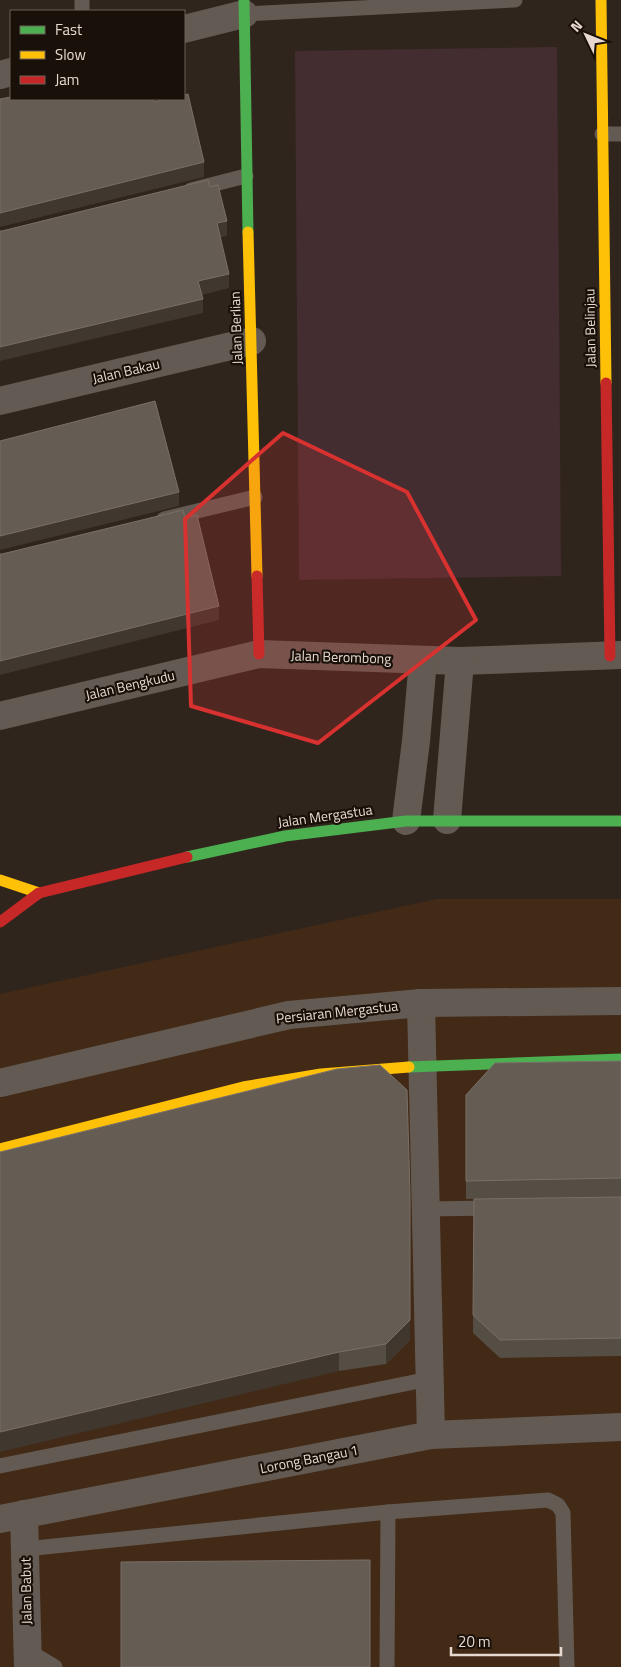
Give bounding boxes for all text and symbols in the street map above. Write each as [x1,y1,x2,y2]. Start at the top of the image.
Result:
legend [10,10,185,100]
north arrow [561,10,611,60]
text: N [565,15,587,37]
text: Fast [55,18,83,41]
text: Slow [55,43,86,66]
text: Jam [55,68,79,91]
street label: Jalan Belinjau [578,288,601,368]
street label: Jalan Berlian [224,291,247,365]
street label: Jalan Bakau [90,353,162,388]
street label: Jalan Berombong [290,644,392,669]
street label: Jalan Bengkudu [83,664,177,705]
street label: Jalan Mergastua [276,798,374,833]
street label: Persiaran Mergastua [275,995,399,1028]
street label: Lorong Bangau 1 [258,1439,360,1478]
street label: Jalan Babut [14,1557,37,1625]
scale bar [451,1624,561,1656]
text: 20 m [458,1630,491,1653]

